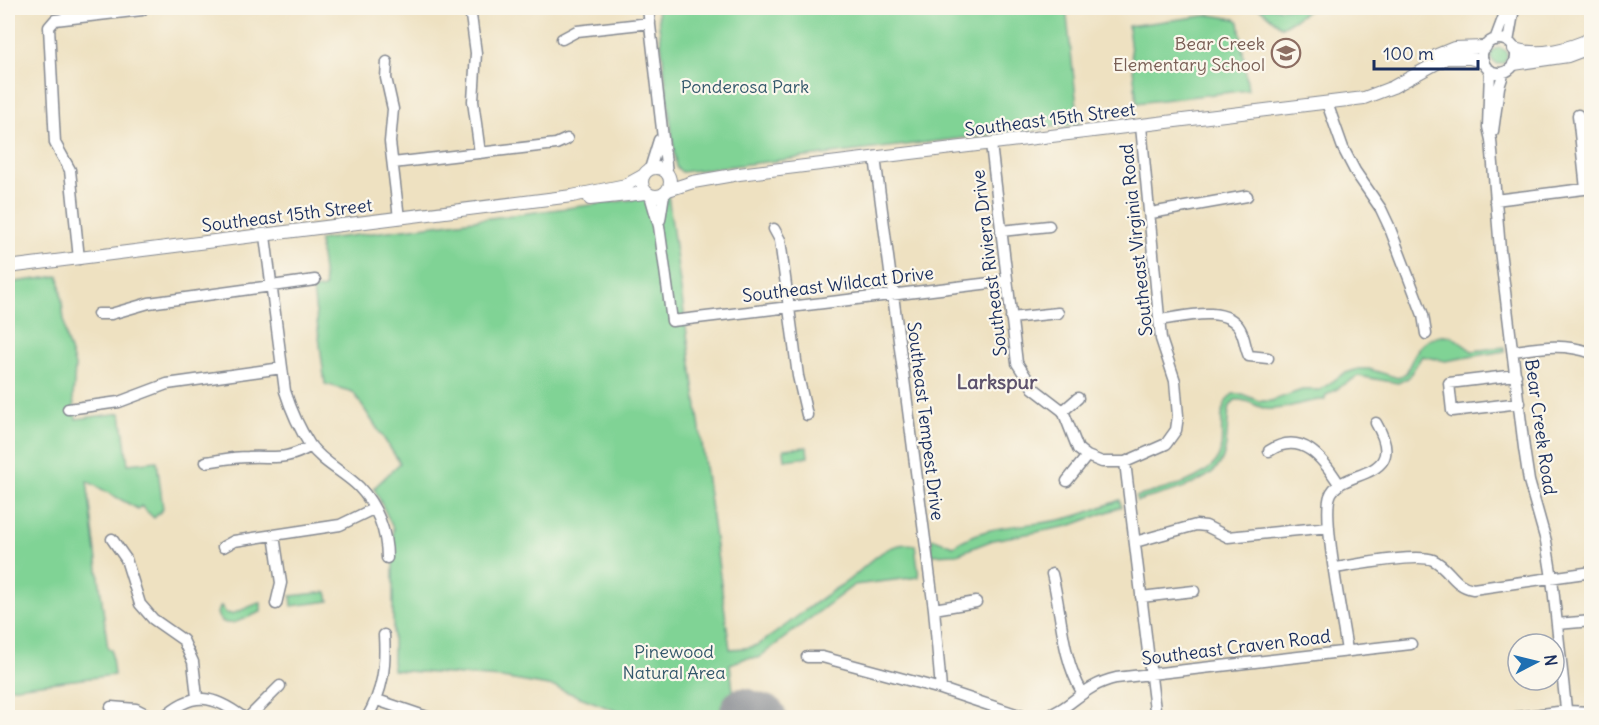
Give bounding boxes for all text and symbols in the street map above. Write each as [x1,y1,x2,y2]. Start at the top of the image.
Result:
place label: Bear Creek Elementary School [1113,32,1265,76]
scale bar [1374,33,1478,71]
school or university icon: Bear Creek Elementary School [1270,37,1302,69]
text: 100 m [1383,42,1434,65]
park label: Ponderosa Park [681,75,809,98]
street label: Southeast 15th Street [963,97,1137,141]
street label: Southeast Virginia Road [1114,142,1158,337]
street label: Southeast Riviera Drive [966,168,1012,358]
street label: Southeast 15th Street [200,193,374,237]
street label: Southeast Wildcat Drive [741,261,935,307]
street label: Southeast Tempest Drive [902,320,950,522]
street label: Bear Creek Road [1520,358,1562,497]
district label: Larkspur [957,369,1038,394]
street label: Southeast Craven Road [1140,624,1332,670]
north arrow [1506,632,1566,692]
park label: Pinewood Natural Area [622,640,726,684]
text: N [1540,653,1561,667]

